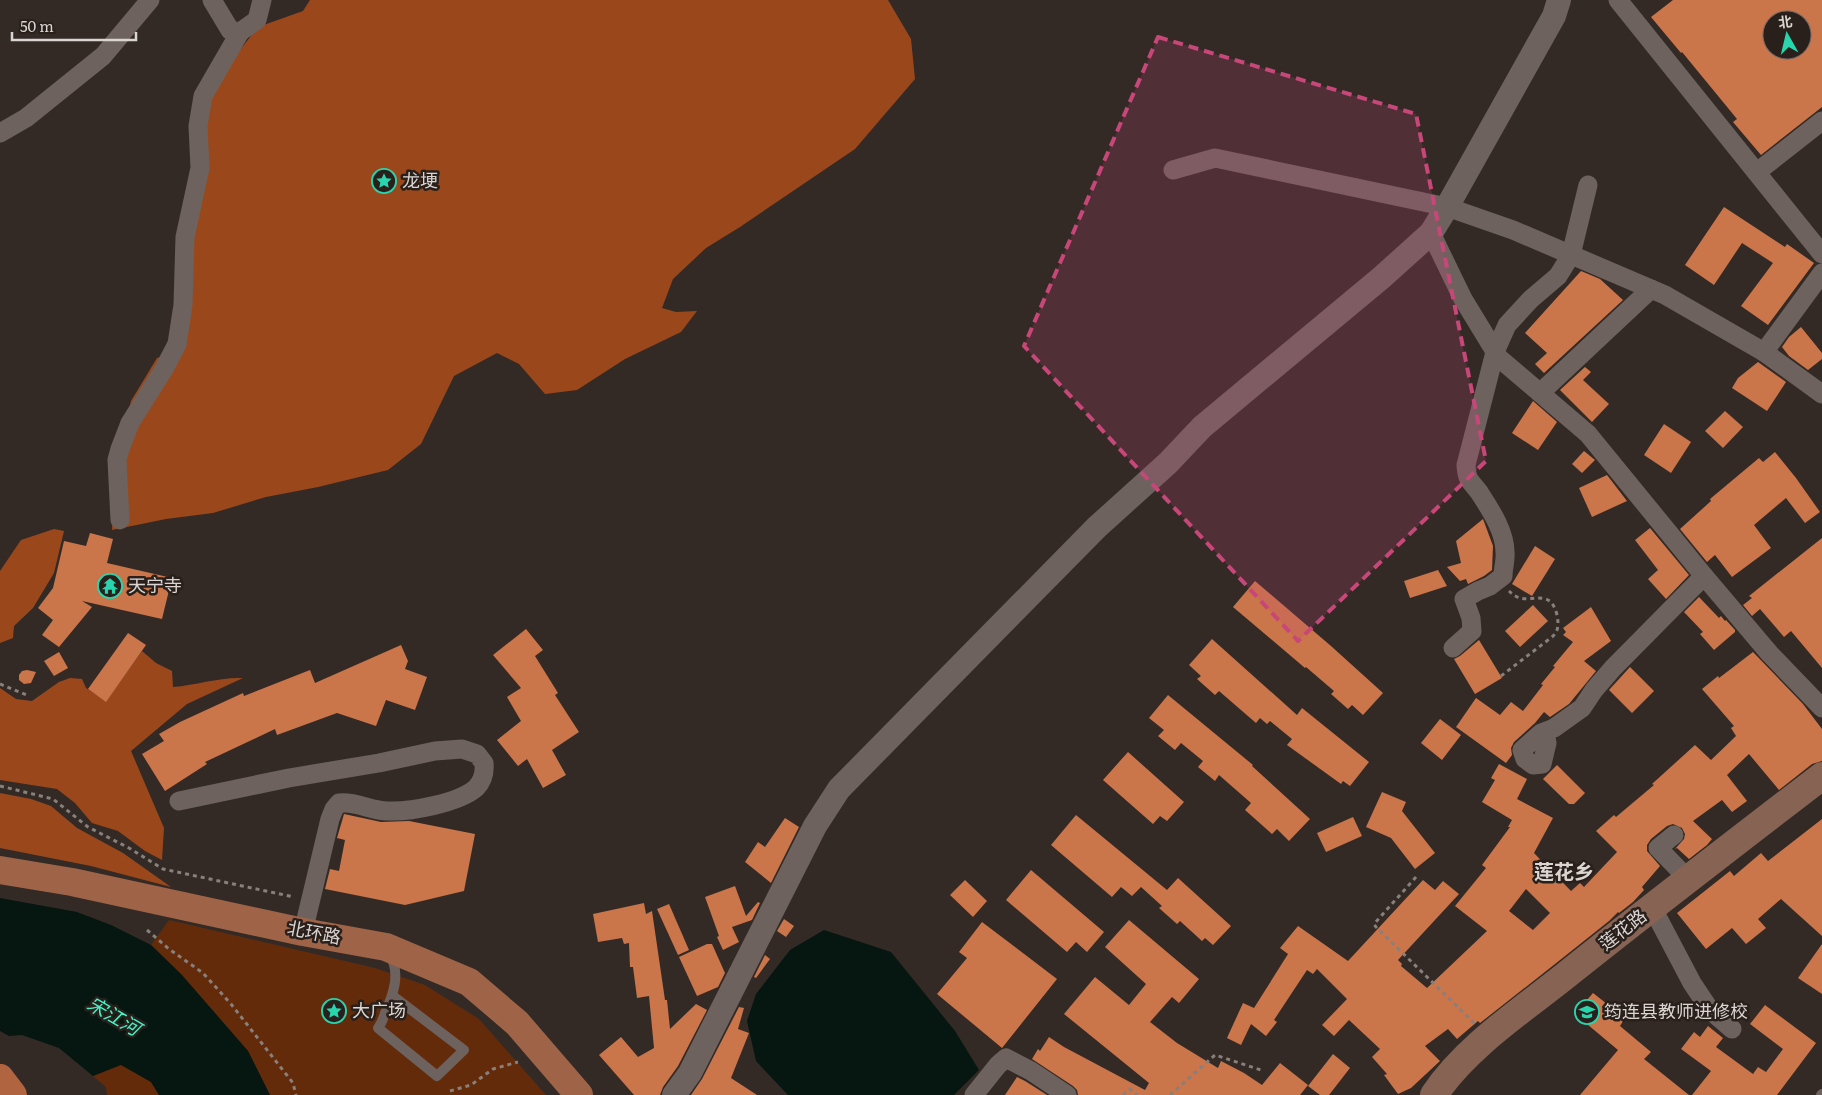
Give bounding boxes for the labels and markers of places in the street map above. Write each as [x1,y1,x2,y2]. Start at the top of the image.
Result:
place label: 龙埂 [402,166,438,193]
place icon: 龙埂 [371,168,397,194]
place label: 天宁寺 [128,571,182,598]
temple icon: 天宁寺 [97,573,123,599]
place label: 大广场 [352,996,406,1023]
place label: 筠连县教师进修校 [1604,997,1748,1024]
place icon: 大广场 [321,998,347,1024]
school or university icon: 筠连县教师进修校 [1574,999,1600,1025]

